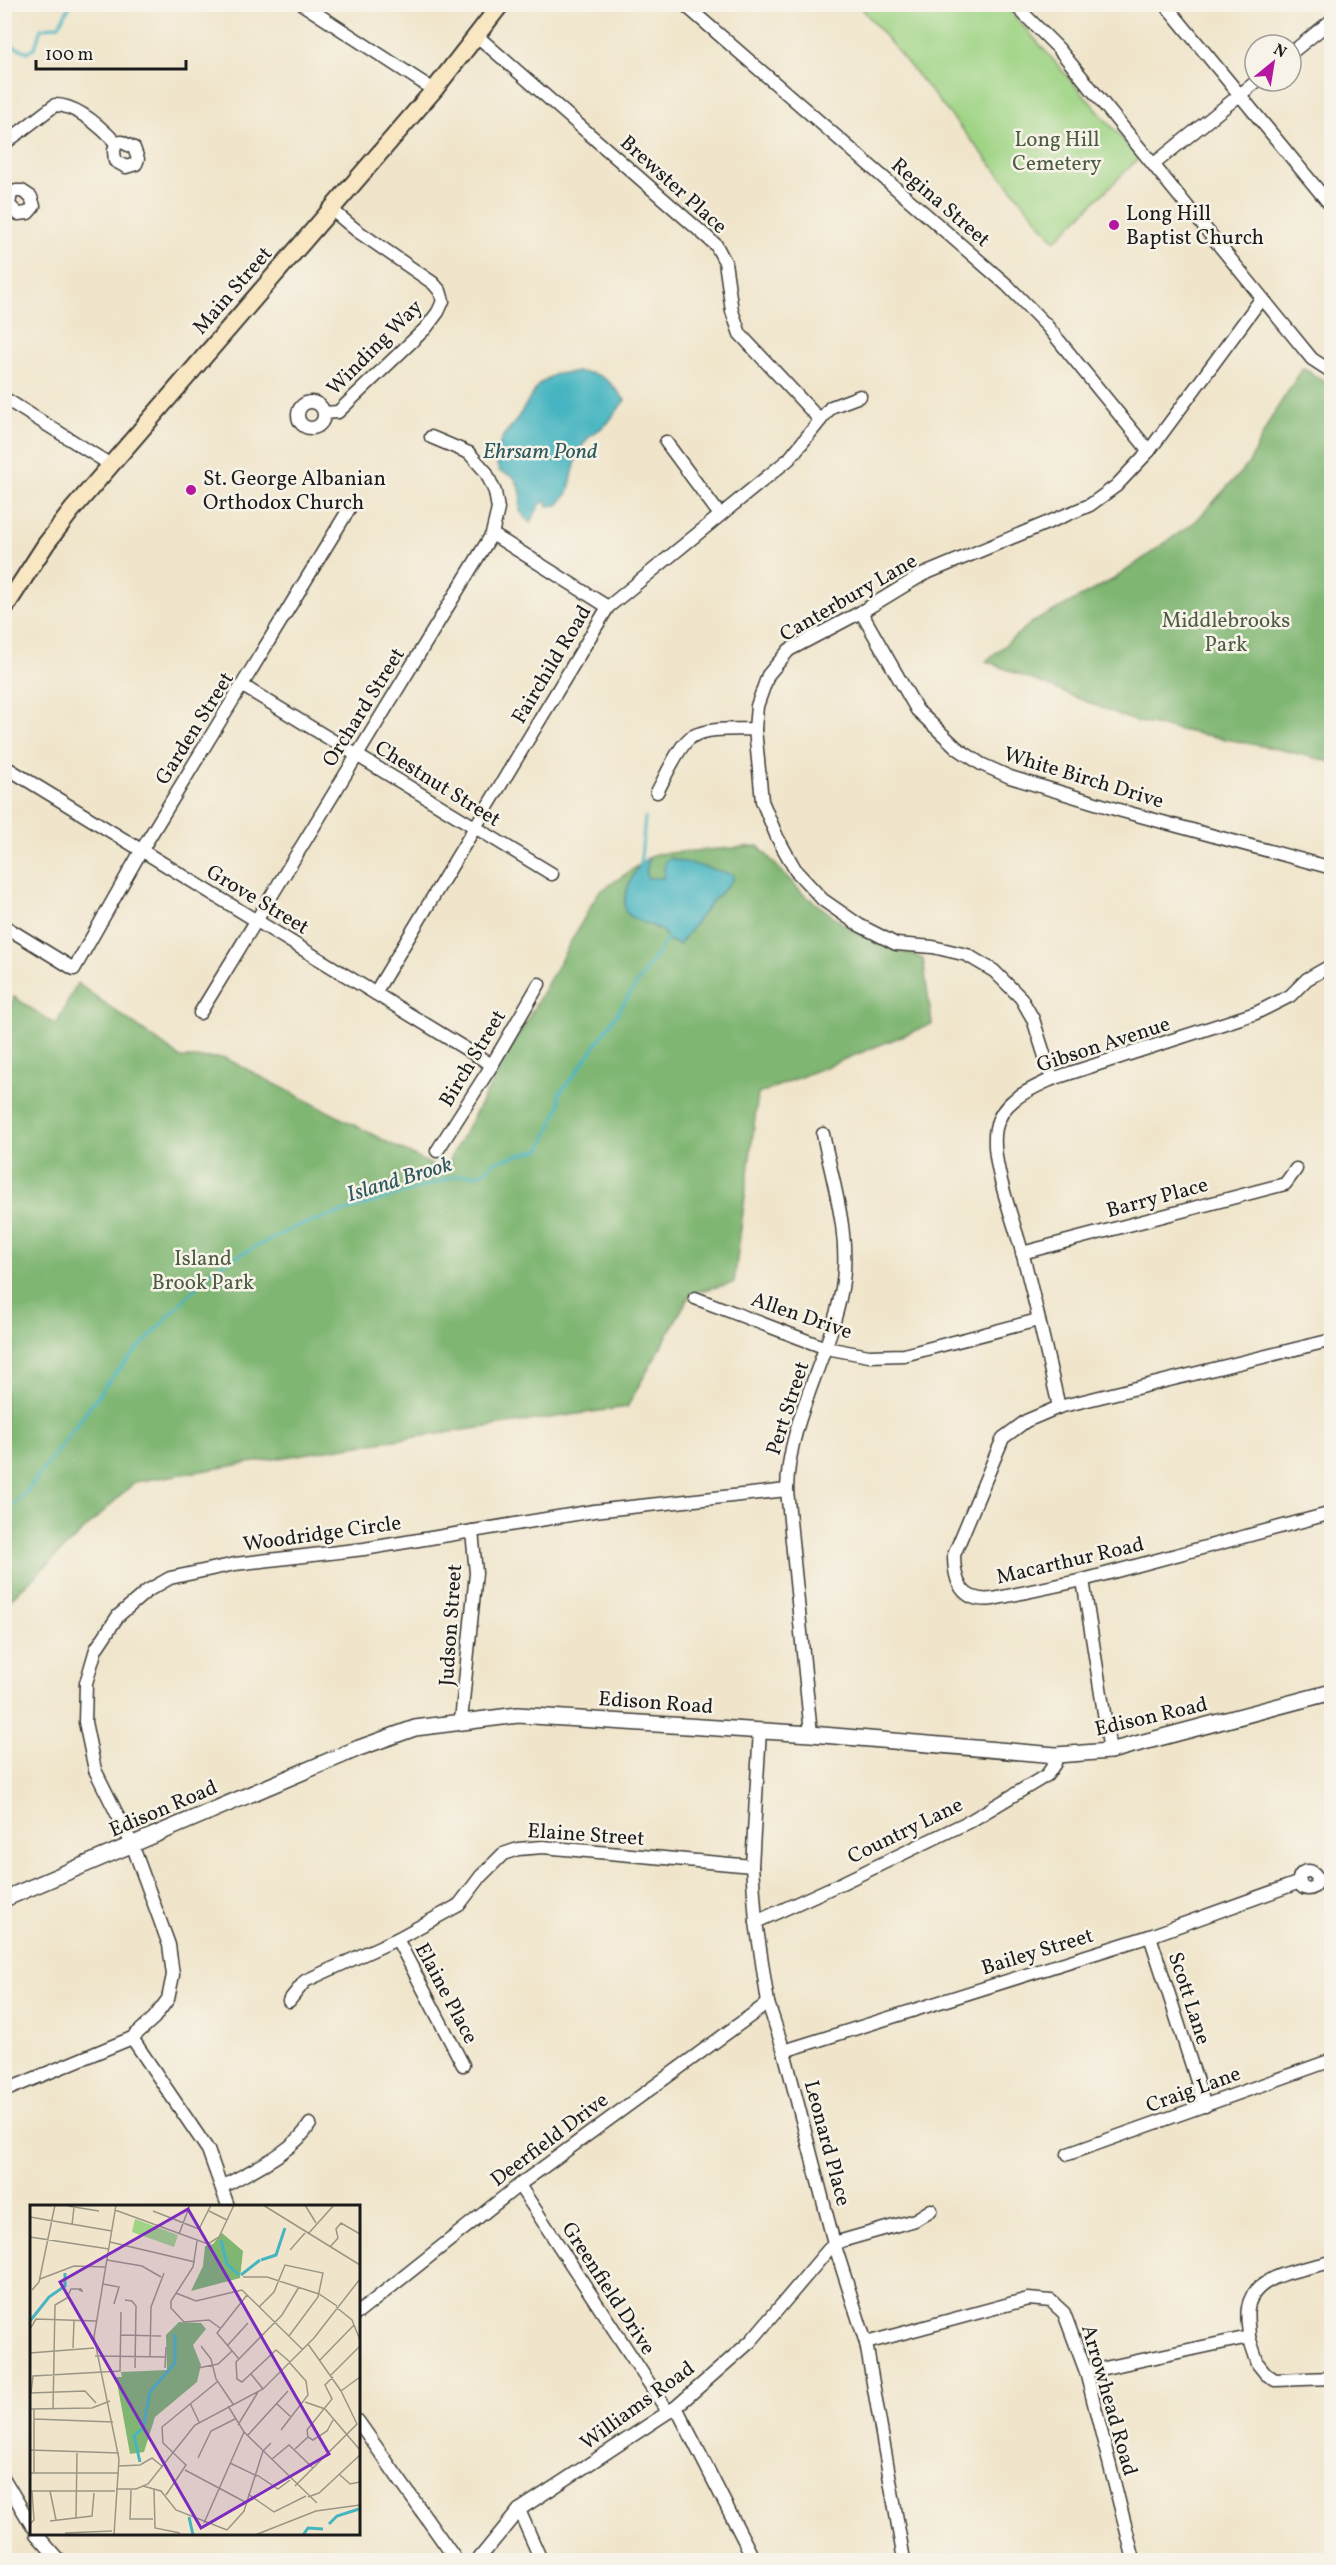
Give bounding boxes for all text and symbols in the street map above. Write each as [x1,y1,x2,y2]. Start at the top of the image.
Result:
scale bar [36,33,186,71]
north arrow [1243,33,1303,93]
text: N [1269,39,1290,64]
text: 100 m [45,43,94,68]
park label: Long Hill Cemetery [1012,126,1102,179]
street label: Brewster Place [613,129,733,241]
street label: Regina Street [884,152,996,254]
place label: Long Hill Baptist Church [1126,200,1264,253]
marker: Long Hill Baptist Church [1107,218,1121,232]
street label: Main Street [187,241,280,341]
street label: Winding Way [321,293,430,403]
water label: Ehrsam Pond [482,437,598,468]
place label: St. George Albanian Orthodox Church [203,465,386,518]
marker: St. George Albanian Orthodox Church [184,483,198,497]
street label: Canterbury Lane [775,547,923,649]
street label: Fairchild Road [505,600,599,730]
park label: Middlebrooks Park [1162,607,1290,660]
street label: Orchard Street [316,642,413,773]
street label: Garden Street [149,667,242,791]
street label: Chestnut Street [369,734,506,835]
street label: White Birch Drive [1000,740,1167,817]
street label: Grove Street [200,858,314,942]
street label: Birch Street [433,1005,514,1113]
street label: Gibson Avenue [1033,1010,1174,1081]
water label: Island Brook [343,1150,456,1211]
street label: Barry Place [1103,1171,1212,1226]
park label: Island Brook Park [152,1245,255,1298]
street label: Allen Drive [747,1286,856,1347]
street label: Pert Street [760,1358,817,1459]
street label: Woodridge Circle [241,1509,403,1560]
street label: Macarthur Road [994,1530,1147,1593]
street label: Judson Street [433,1563,470,1687]
street label: Edison Road [597,1685,714,1722]
street label: Edison Road [1092,1690,1211,1745]
street label: Edison Road [105,1774,222,1845]
street label: Country Lane [843,1791,968,1872]
street label: Elaine Street [526,1817,645,1854]
street label: Bailey Street [978,1922,1097,1983]
street label: Elaine Place [407,1938,484,2049]
street label: Scott Lane [1160,1949,1217,2048]
street label: Craig Lane [1142,2060,1245,2121]
street label: Leonard Place [796,2077,857,2209]
street label: Deerfield Drive [485,2086,615,2194]
inset map [30,2205,360,2535]
street label: Greenfield Drive [554,2217,662,2361]
street label: Arrowhead Road [1073,2321,1144,2479]
street label: Williams Road [575,2355,701,2458]

